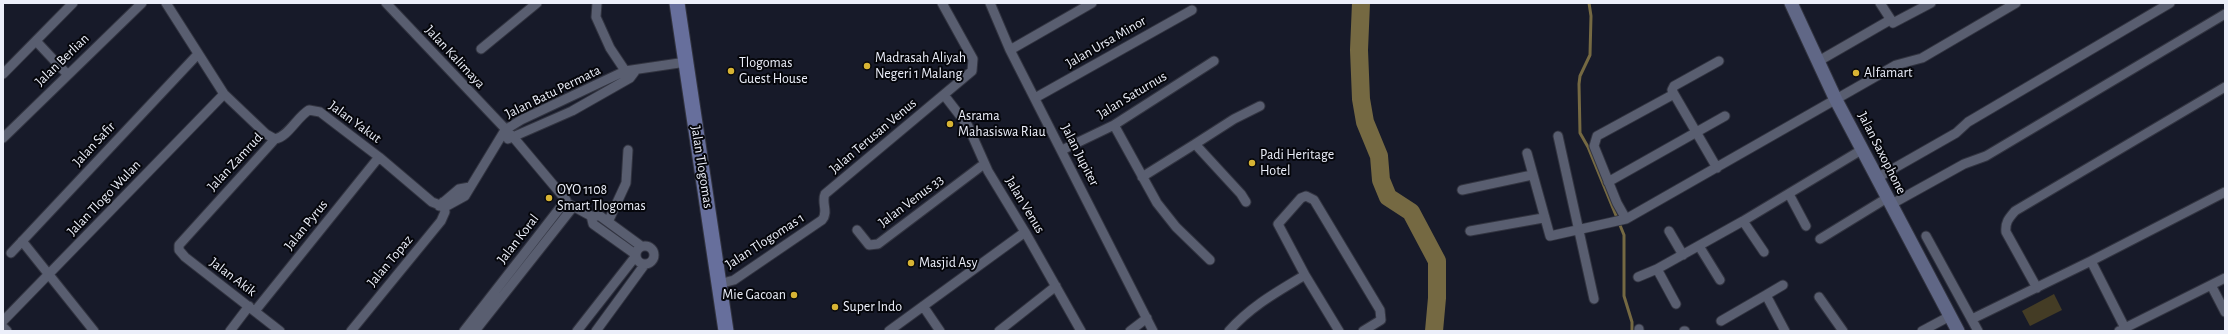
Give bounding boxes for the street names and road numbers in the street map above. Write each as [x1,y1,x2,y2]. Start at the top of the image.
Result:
street label: Jalan Ursa Minor [1063,12,1149,72]
street label: Jalan Kalimaya [421,22,489,92]
street label: Jalan Berlian [31,30,93,90]
street label: Jalan Batu Permata [503,62,603,122]
street label: Jalan Saturnus [1094,68,1170,122]
street label: Jalan Terusan Venus [826,95,920,177]
street label: Jalan Yakut [325,97,385,147]
street label: Jalan Saxophone [1854,109,1910,197]
street label: Jalan Safir [69,118,119,170]
street label: Jalan Jupiter [1057,121,1103,189]
street label: Jalan Tlogomas [687,125,717,209]
street label: Jalan Zamrud [204,129,266,195]
street label: Jalan Tlogo Wulan [64,157,144,239]
street label: Jalan Venus 33 [875,171,947,231]
street label: Jalan Venus [1002,174,1048,236]
street label: Jalan Pyrus [281,196,331,254]
street label: Jalan Tlogomas 1 [723,209,807,273]
street label: Jalan Koral [493,211,543,267]
street label: Jalan Topaz [364,232,416,290]
street label: Jalan Akik [206,254,260,300]

